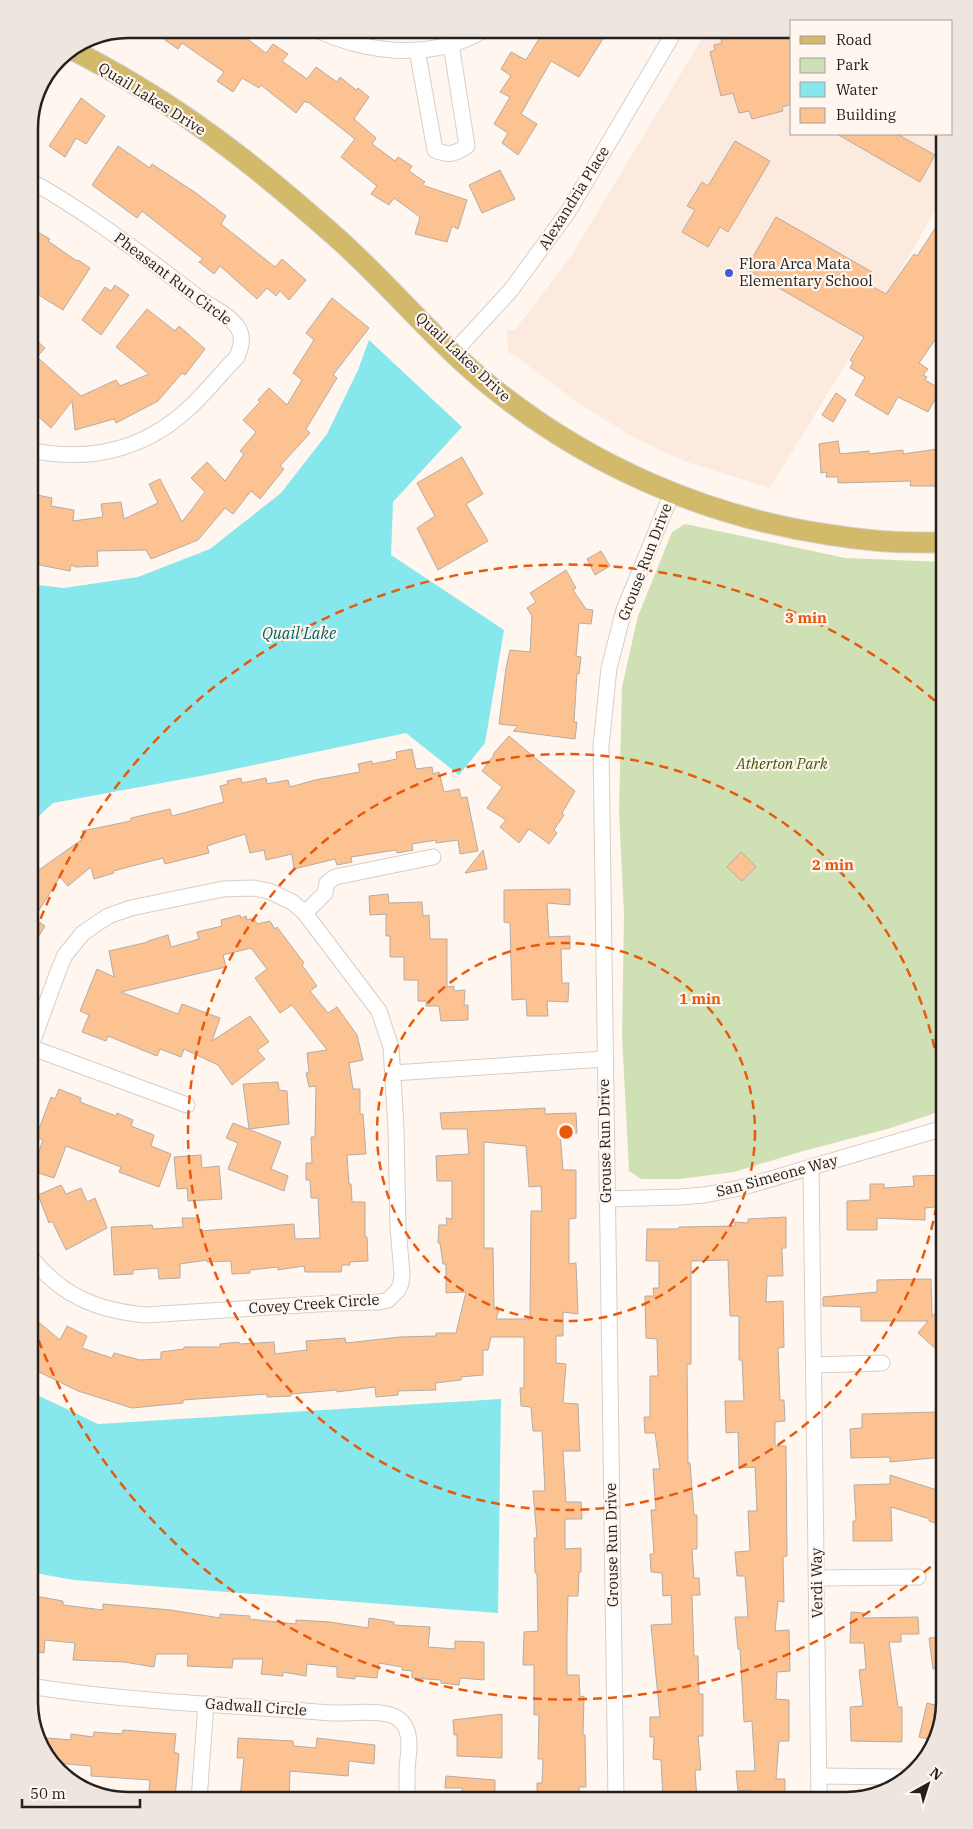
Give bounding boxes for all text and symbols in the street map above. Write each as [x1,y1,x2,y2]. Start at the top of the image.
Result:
legend [790,20,953,135]
text: Road [836,30,872,49]
text: Park [836,55,869,74]
street label: Quail Lakes Drive [95,58,210,139]
text: Water [836,80,878,99]
text: Building [836,105,896,124]
street label: Alexandria Place [534,142,613,253]
street label: Pheasant Run Circle [111,228,236,329]
place label: Flora Arca Mata Elementary School [739,254,873,290]
marker: Flora Arca Mata Elementary School [723,267,735,279]
street label: Quail Lakes Drive [412,308,515,406]
street label: Grouse Run Drive [613,500,676,623]
text: 3 min [785,608,827,627]
water label: Quail Lake [262,623,336,643]
park label: Atherton Park [735,754,828,773]
text: 2 min [812,855,854,874]
text: 1 min [679,989,721,1008]
street label: Grouse Run Drive [594,1079,615,1203]
centre of rings [557,1123,575,1141]
street label: San Simeone Way [714,1150,840,1201]
street label: Covey Creek Circle [248,1289,380,1318]
street label: Grouse Run Drive [601,1483,622,1607]
street label: Verdi Way [806,1547,827,1619]
street label: Gadwall Circle [205,1693,308,1720]
north arrow [903,1759,953,1809]
text: N [926,1763,946,1784]
scale bar [22,1776,140,1808]
text: 50 m [30,1784,66,1803]

